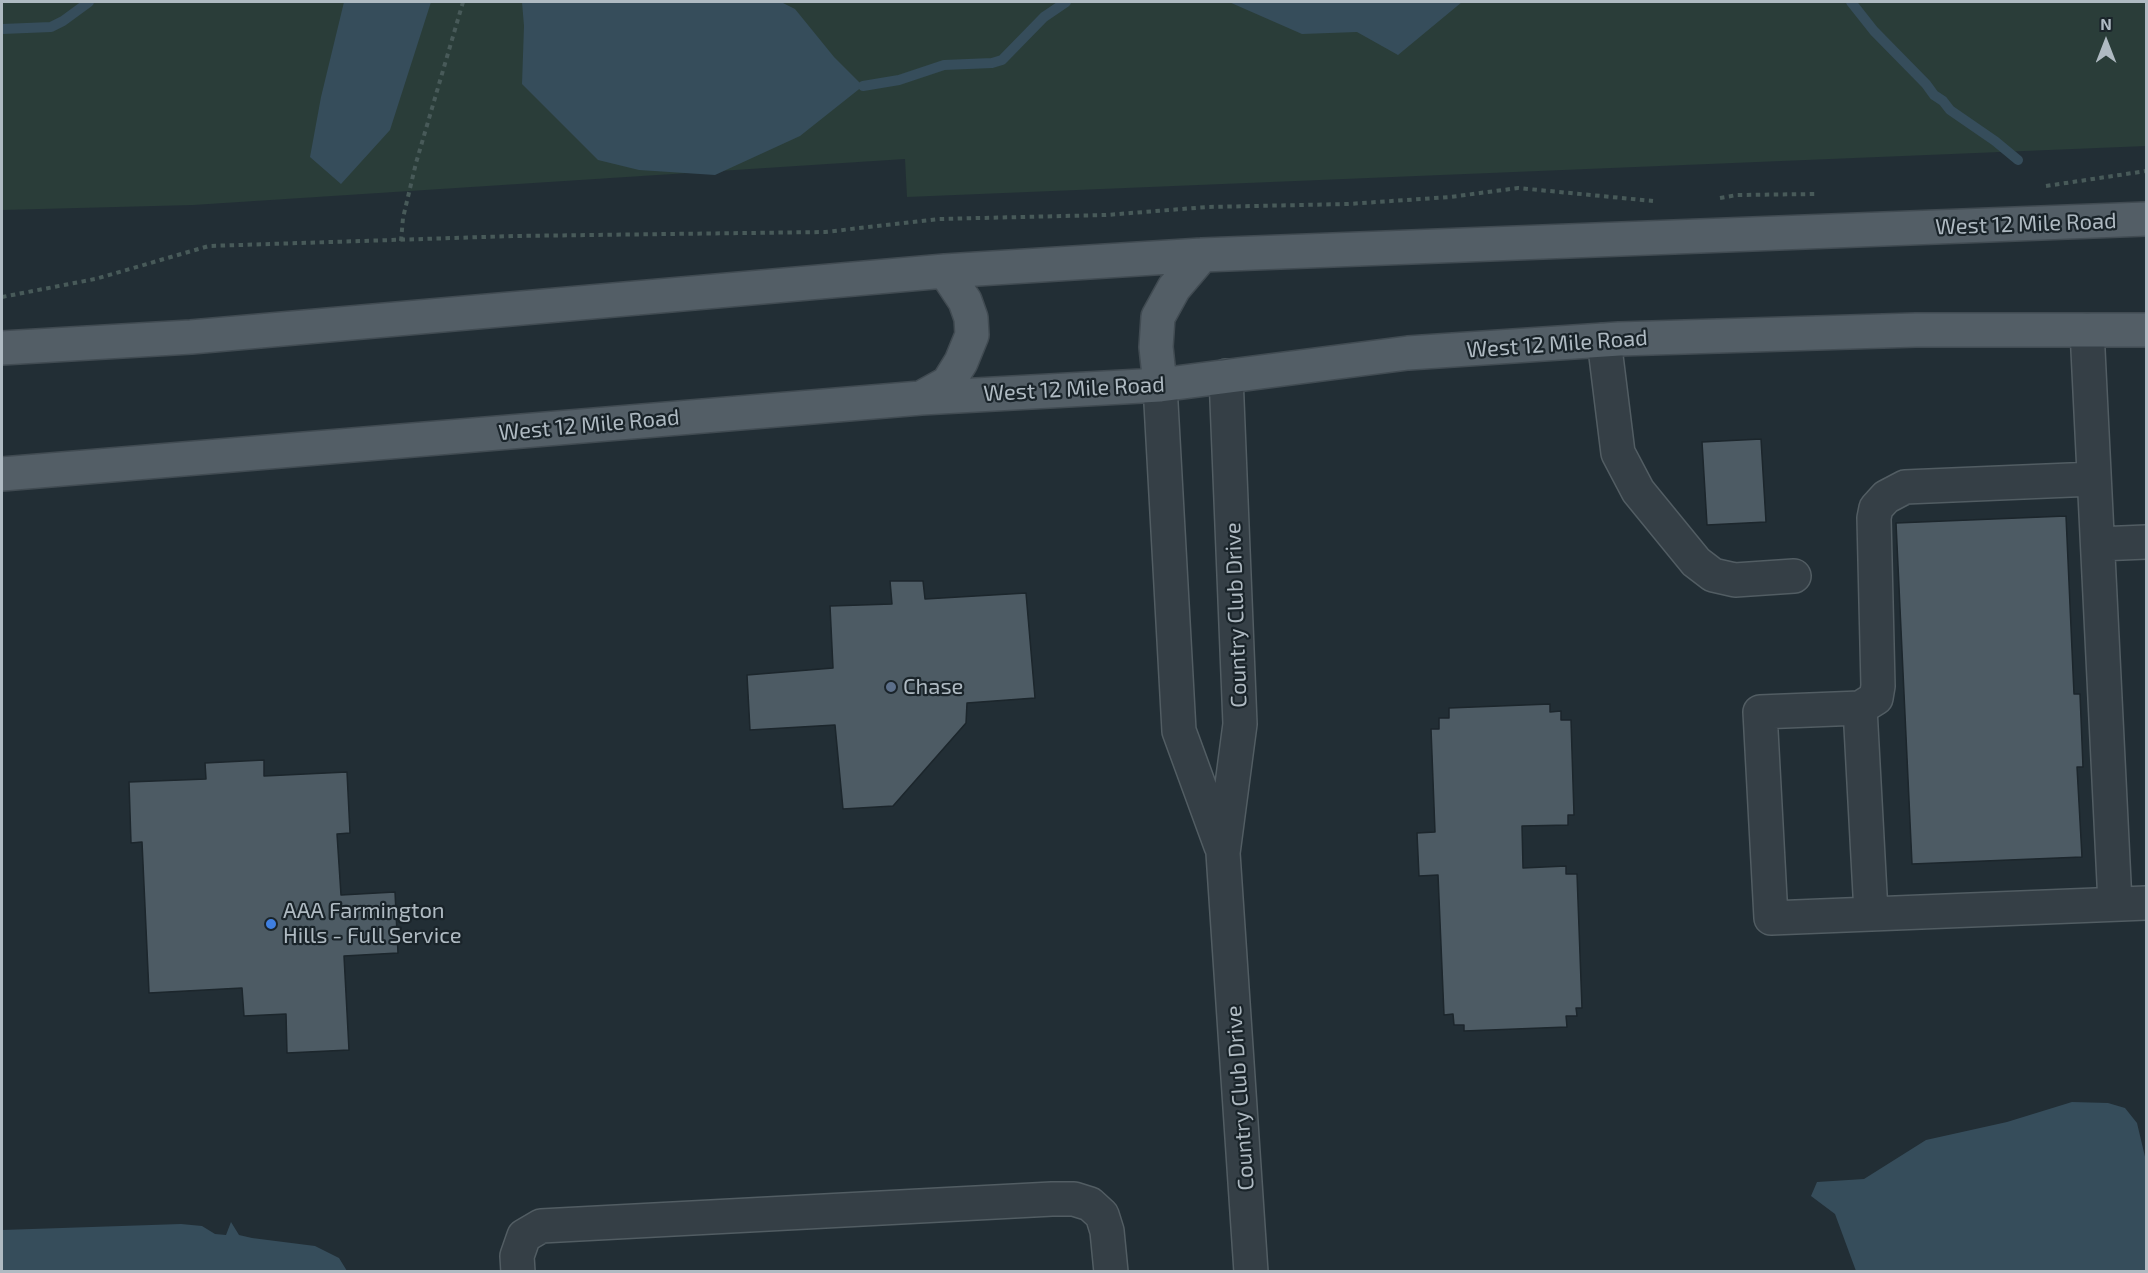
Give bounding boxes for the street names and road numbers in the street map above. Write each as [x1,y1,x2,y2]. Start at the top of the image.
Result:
street label: West 12 Mile Road [1935,208,2117,240]
street label: West 12 Mile Road [1466,325,1648,363]
street label: West 12 Mile Road [983,371,1165,407]
street label: West 12 Mile Road [497,404,681,446]
street label: Country Club Drive [1220,522,1252,708]
street label: Country Club Drive [1220,1005,1260,1191]

